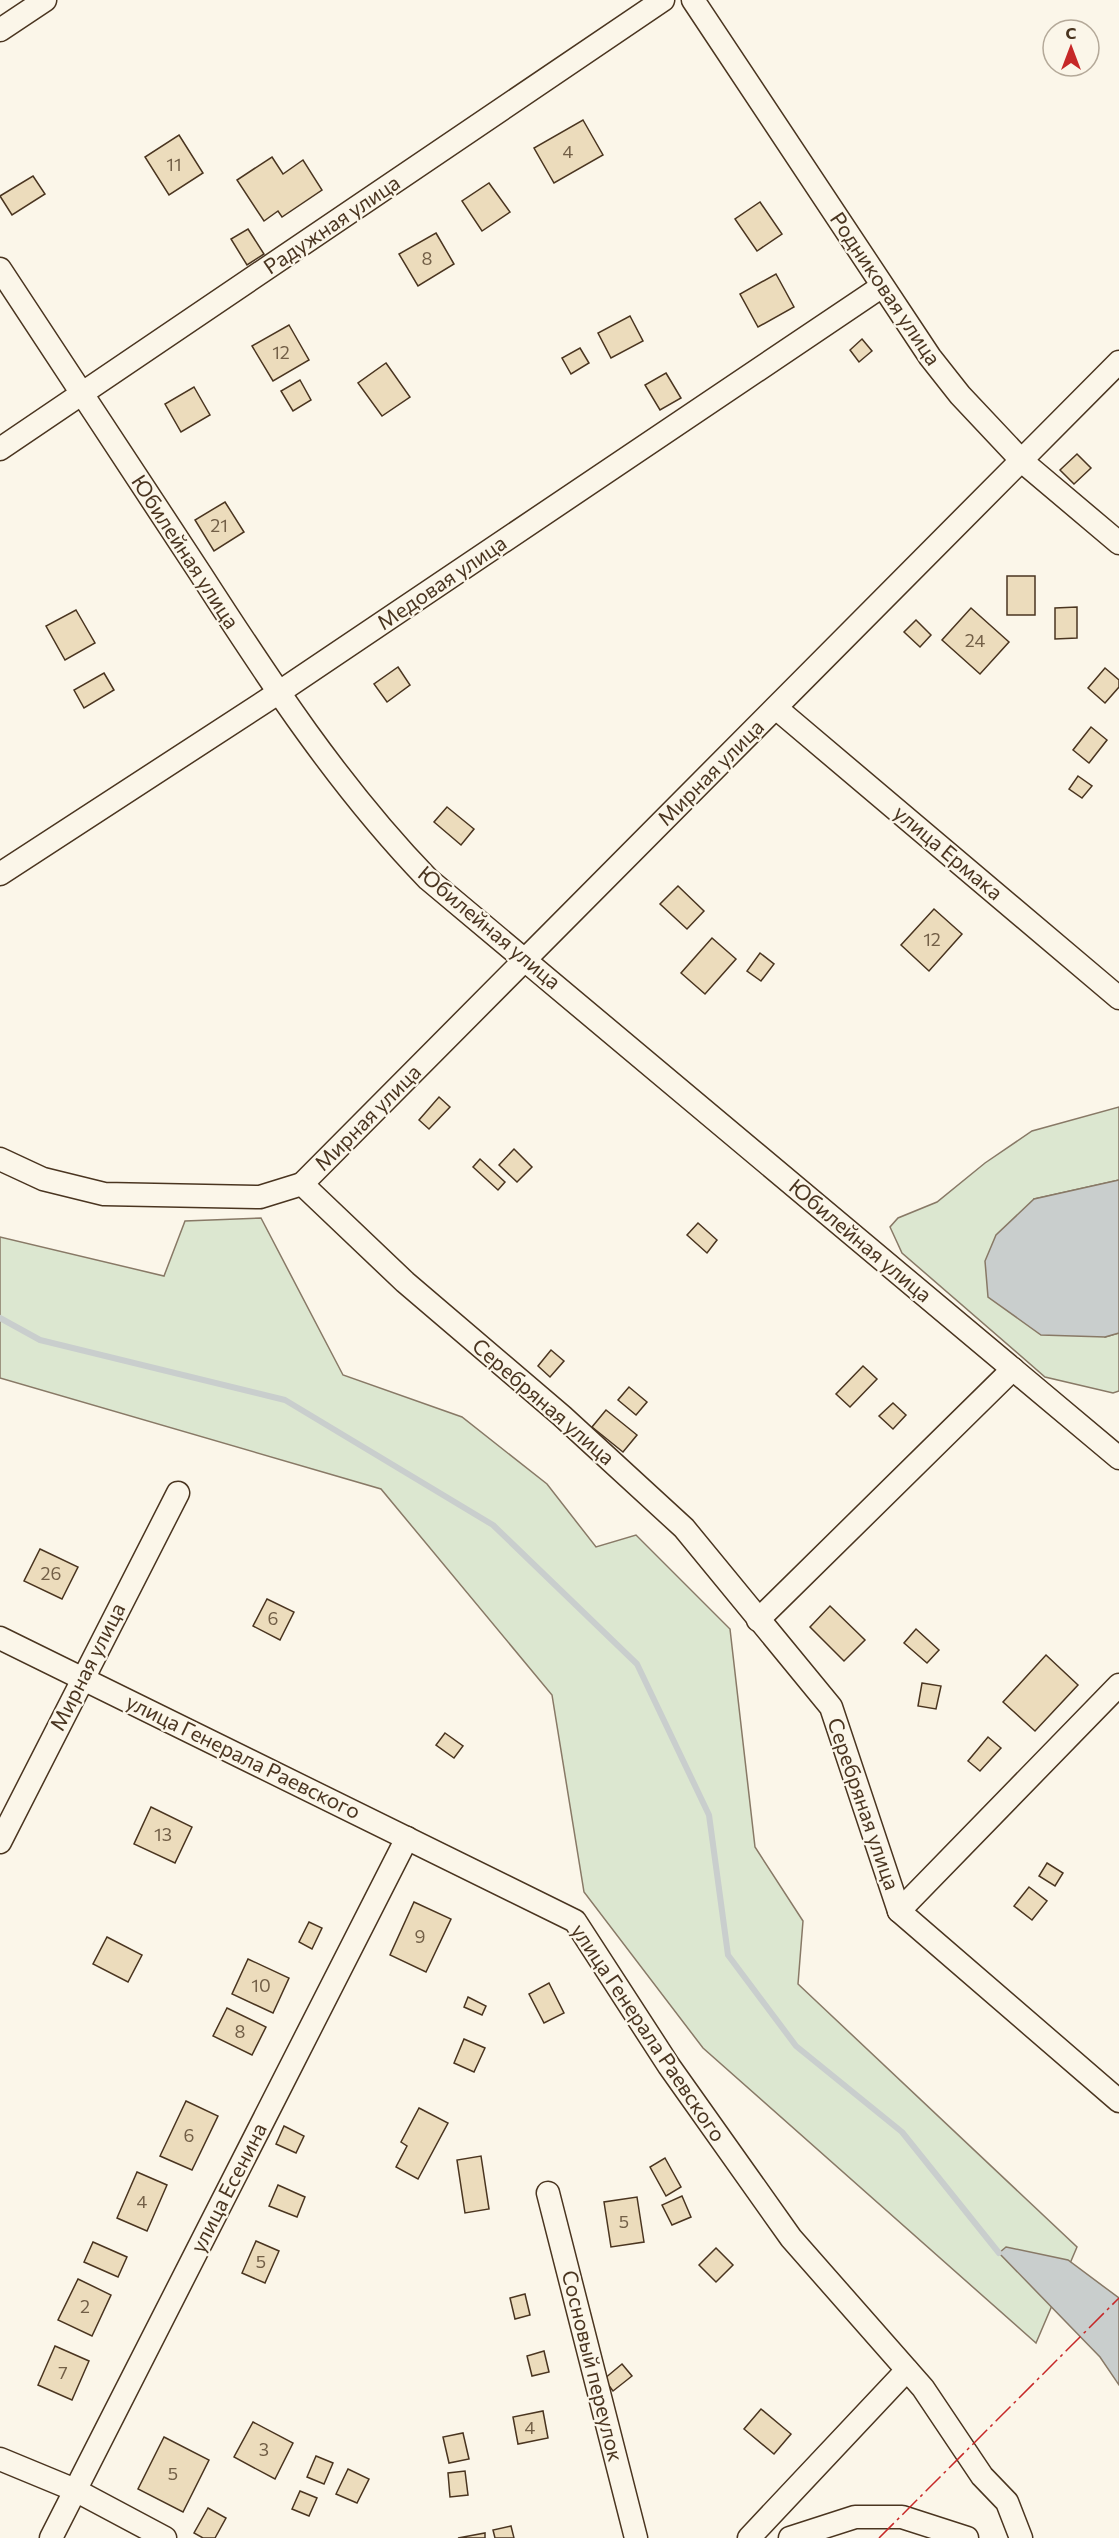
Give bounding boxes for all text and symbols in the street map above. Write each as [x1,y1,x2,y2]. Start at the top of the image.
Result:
north arrow [1041,18,1101,78]
text: С [1066,23,1077,42]
house number: 4 [563,140,574,162]
house number: 11 [166,153,182,175]
street label: Радужная улица [258,169,404,279]
street label: Родниковая улица [826,207,947,369]
house number: 8 [422,247,433,269]
house number: 12 [272,341,290,363]
street label: Юбилейная улица [127,470,245,633]
house number: 21 [210,514,228,536]
street label: Медовая улица [372,529,511,634]
house number: 24 [965,629,985,651]
street label: Мирная улица [652,714,768,830]
street label: улица Ермака [890,799,1008,905]
street label: Юбилейная улица [414,860,566,994]
house number: 12 [923,928,941,950]
street label: Мирная улица [309,1059,425,1175]
street label: Юбилейная улица [785,1173,937,1307]
street label: Серебряная улица [468,1332,620,1469]
house number: 26 [41,1562,61,1584]
street label: Мирная улица [44,1598,130,1734]
house number: 6 [268,1607,278,1629]
street label: улица Генерала Раевского [122,1688,365,1823]
street label: Серебряная улица [823,1714,906,1893]
house number: 13 [154,1823,172,1845]
street label: улица Генерала Раевского [567,1918,732,2146]
house number: 9 [415,1925,425,1947]
house number: 10 [251,1974,271,1996]
house number: 8 [235,2020,246,2042]
street label: улица Есенина [184,2118,271,2256]
house number: 6 [184,2124,194,2146]
house number: 4 [137,2190,148,2212]
house number: 5 [619,2210,629,2232]
house number: 5 [256,2250,266,2272]
street label: Сосновый переулок [558,2267,629,2464]
house number: 2 [80,2295,90,2317]
house number: 7 [58,2361,68,2383]
house number: 4 [525,2416,536,2438]
house number: 3 [259,2438,269,2460]
house number: 5 [168,2462,178,2484]

